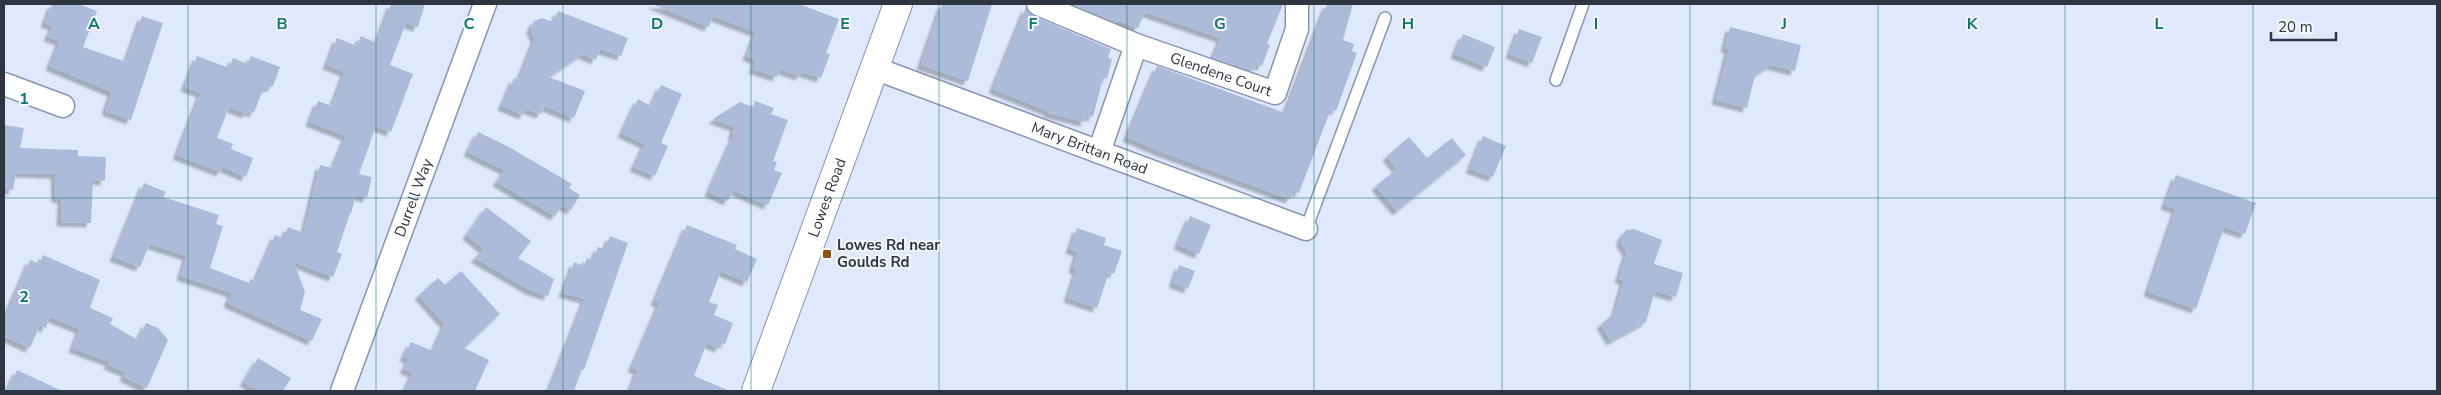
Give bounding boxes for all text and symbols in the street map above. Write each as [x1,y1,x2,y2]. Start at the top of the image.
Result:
scale bar [2271,10,2336,42]
text: A [88,13,100,35]
text: B [276,13,288,35]
text: C [464,13,475,35]
text: D [651,13,663,35]
text: E [840,13,850,35]
text: F [1029,13,1038,35]
text: G [1214,13,1226,35]
text: H [1402,13,1414,35]
text: I [1594,13,1598,35]
text: J [1780,13,1787,35]
text: K [1967,13,1979,35]
text: L [2155,13,2164,35]
text: 20 m [2278,17,2313,37]
street label: Glendene Court [1167,48,1275,101]
text: 1 [19,88,29,110]
street label: Mary Brittan Road [1029,118,1151,179]
street label: Durrell Way [390,155,437,240]
street label: Lowes Road [803,155,851,240]
place label: Lowes Rd near Goulds Rd [837,235,940,272]
marker: Lowes Rd near Goulds Rd [821,248,833,260]
text: 2 [19,286,29,308]

